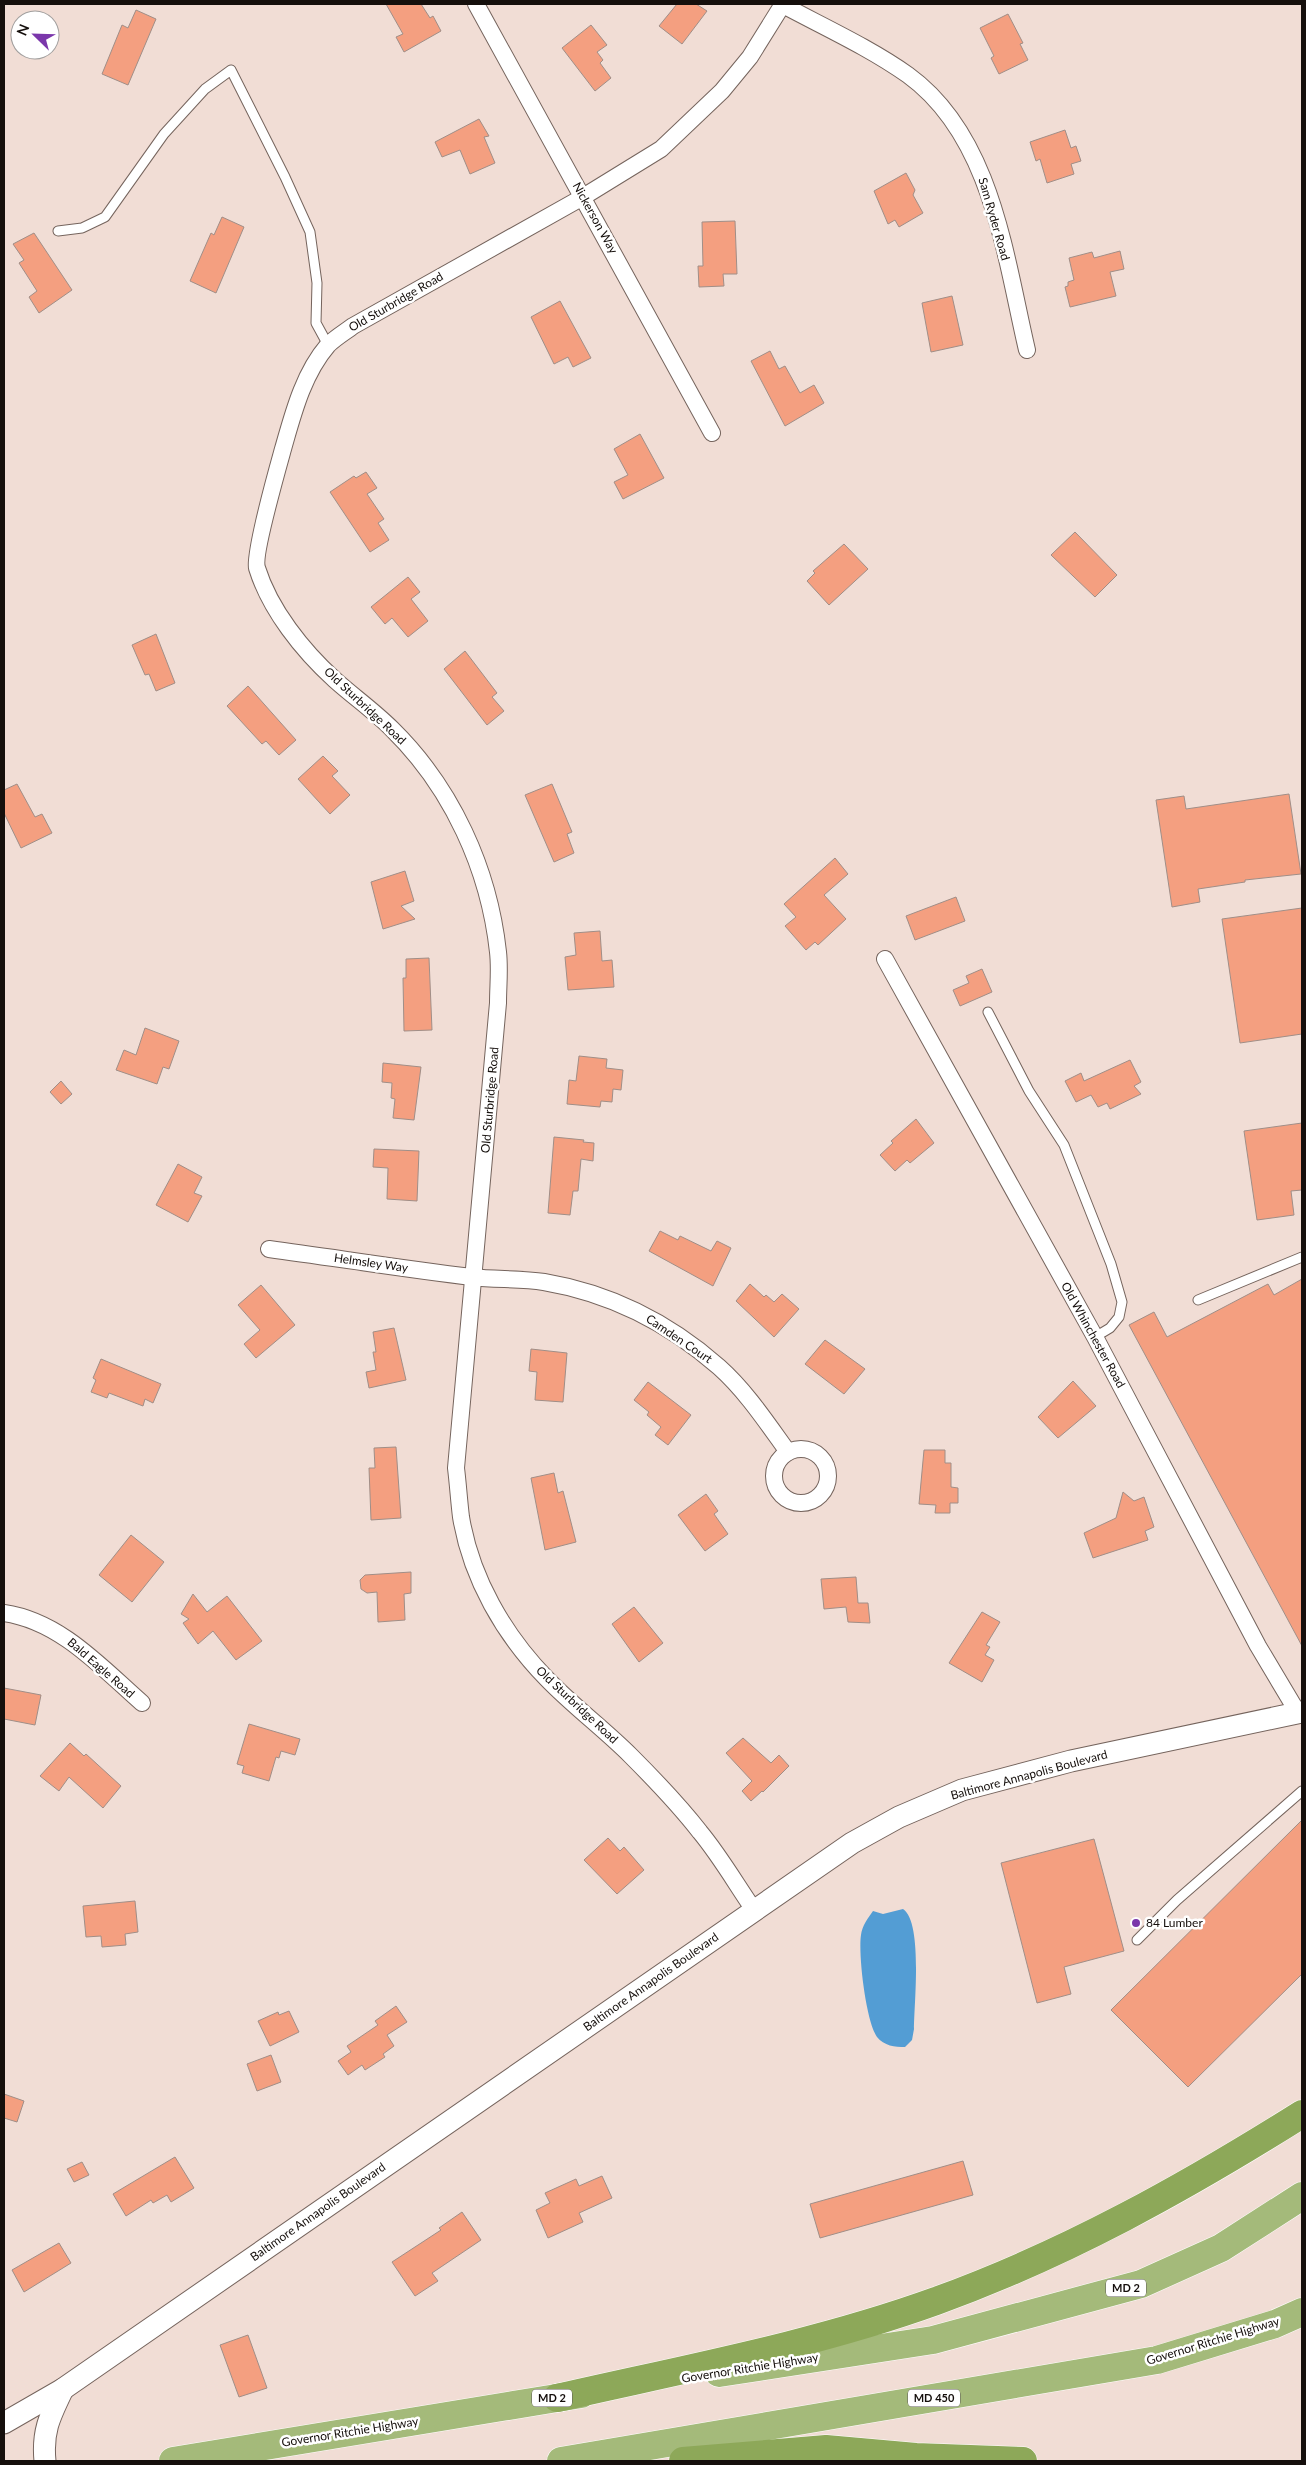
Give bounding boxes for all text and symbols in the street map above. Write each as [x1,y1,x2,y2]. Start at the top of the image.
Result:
north arrow [10,10,60,60]
text: N [13,21,33,38]
street label: Sam Ryder Road [975,176,1013,262]
street label: Nickerson Way [570,179,622,257]
street label: Old Sturbridge Road [346,268,446,335]
street label: Old Sturbridge Road [321,664,409,747]
street label: Old Sturbridge Road [477,1046,502,1154]
street label: Helmsley Way [333,1250,410,1275]
street label: Old Whinchester Road [1058,1279,1129,1390]
street label: Camden Court [643,1311,716,1367]
street label: Bald Eagle Road [65,1634,138,1701]
street label: Old Sturbridge Road [533,1663,621,1746]
street label: Baltimore Annapolis Boulevard [949,1746,1109,1803]
place label: 84 Lumber [1146,1915,1203,1930]
marker: 84 Lumber [1130,1917,1142,1929]
street label: Baltimore Annapolis Boulevard [580,1929,721,2034]
street label: Baltimore Annapolis Boulevard [247,2159,388,2264]
road number: MD 2 [1106,2280,1146,2296]
street label: Governor Ritchie Highway [1145,2313,1282,2368]
street label: Governor Ritchie Highway [680,2349,820,2386]
road number: MD 2 [532,2390,572,2406]
road number: MD 450 [908,2390,960,2406]
street label: Governor Ritchie Highway [280,2413,420,2450]

